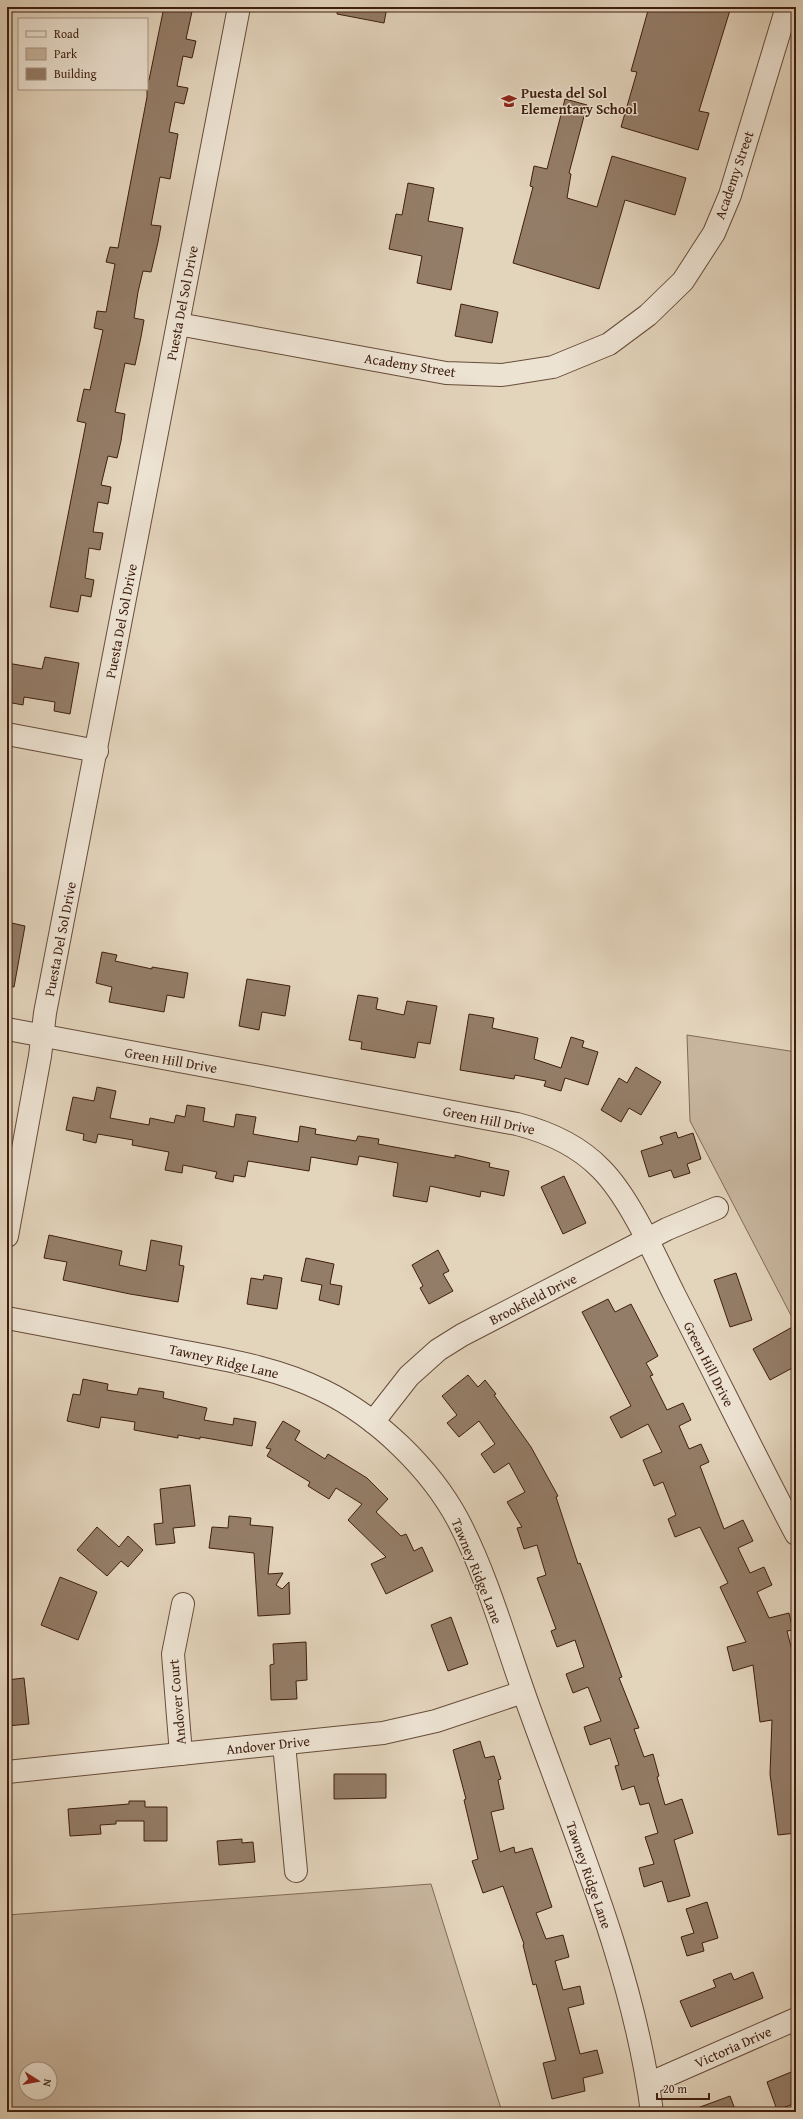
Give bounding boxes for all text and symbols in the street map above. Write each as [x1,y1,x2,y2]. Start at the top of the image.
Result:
legend [18,18,148,90]
text: Road [54,25,80,42]
text: Park [54,45,78,62]
text: Building [54,65,97,82]
place label: Puesta del Sol Elementary School [521,83,638,119]
school or university icon: Puesta del Sol Elementary School [500,92,518,110]
street label: Academy Street [710,128,758,222]
street label: Puesta Del Sol Drive [161,244,203,362]
street label: Academy Street [363,348,457,382]
street label: Puesta Del Sol Drive [100,562,142,680]
street label: Puesta Del Sol Drive [39,880,81,998]
street label: Green Hill Drive [123,1042,219,1078]
street label: Green Hill Drive [441,1101,537,1140]
street label: Brookfield Drive [486,1268,581,1330]
street label: Green Hill Drive [679,1318,739,1411]
street label: Tawney Ridge Lane [167,1339,281,1383]
street label: Tawney Ridge Lane [447,1515,507,1627]
street label: Andover Court [163,1658,191,1746]
street label: Andover Drive [225,1731,311,1759]
street label: Tawney Ridge Lane [561,1819,617,1932]
street label: Victoria Drive [691,2021,775,2073]
north arrow [18,2061,58,2101]
scale bar [657,2075,709,2101]
text: N [39,2078,56,2089]
text: 20 m [663,2080,687,2097]

